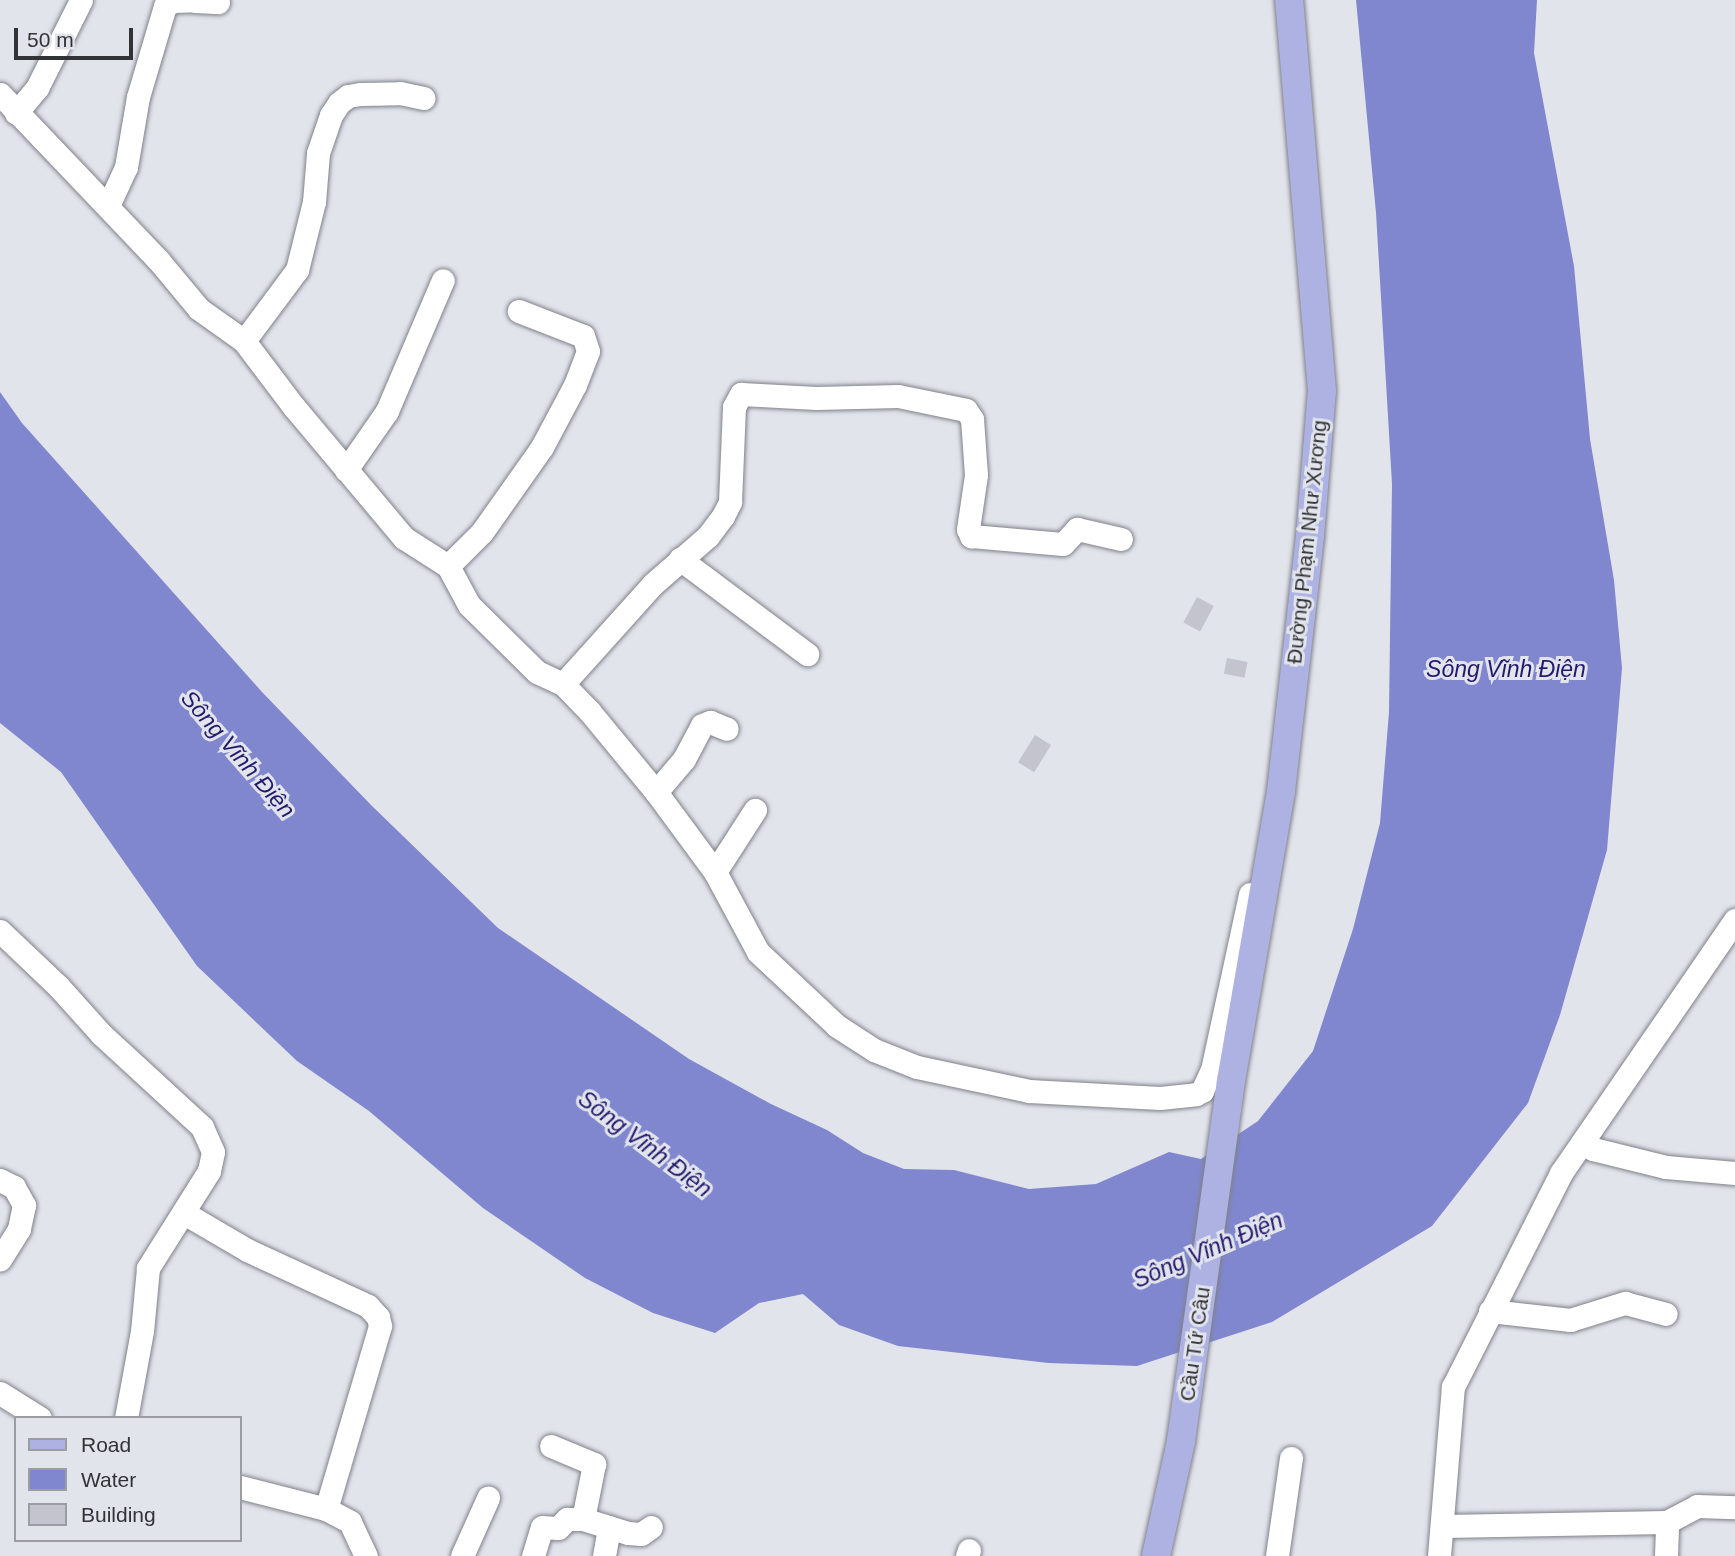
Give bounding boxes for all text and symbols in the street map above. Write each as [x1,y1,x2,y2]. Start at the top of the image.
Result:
scale bar [18,14,136,58]
text: 50 m [27,28,74,51]
street label: Đường Phạm Như Xương [1282,419,1332,665]
water label: Sông Vĩnh Điện [1426,655,1586,683]
water label: Sông Vĩnh Điện [175,685,301,823]
water label: Sông Vĩnh Điện [573,1085,717,1203]
water label: Sông Vĩnh Điện [1129,1206,1287,1294]
street label: Cầu Tứ Câu [1174,1285,1216,1403]
legend [14,1416,242,1542]
text: Road [81,1433,131,1456]
text: Water [81,1468,136,1491]
text: Building [81,1503,156,1526]

